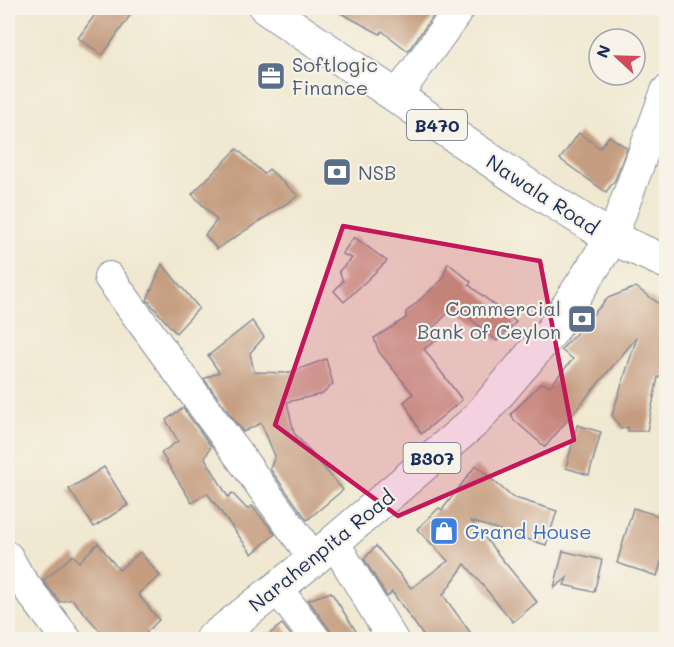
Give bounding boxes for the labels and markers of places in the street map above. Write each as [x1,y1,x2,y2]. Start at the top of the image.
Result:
place label: Softlogic Finance [292,51,378,100]
office icon: Softlogic Finance [255,60,287,92]
bank icon: NSB [321,156,353,188]
place label: NSB [358,159,396,185]
place label: Commercial Bank of Ceylon [417,295,561,344]
bank icon: Commercial Bank of Ceylon [566,303,598,335]
shop icon: Grand House [428,515,460,547]
place label: Grand House [465,518,592,544]

